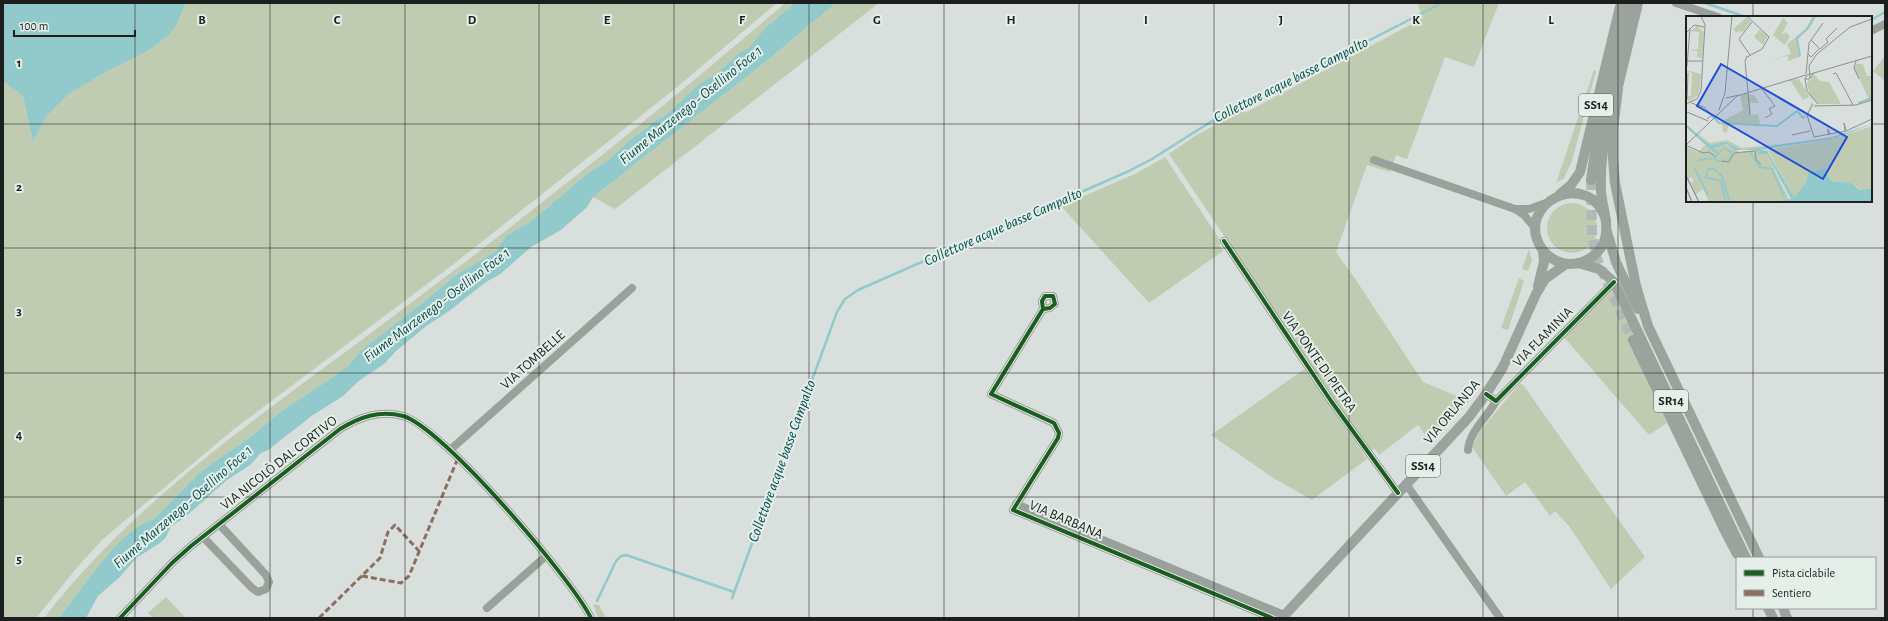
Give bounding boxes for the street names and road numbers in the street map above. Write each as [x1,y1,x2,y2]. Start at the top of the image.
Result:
road number: SS14 [1579,94,1613,116]
street label: VIA FLAMINIA [1510,304,1576,370]
street label: VIA PONTE DI PIETRA [1279,309,1359,415]
street label: VIA TOMBELLE [498,328,568,392]
street label: VIA ORLANDA [1421,377,1483,447]
road number: SR14 [1654,390,1688,412]
street label: VIA NICOLÒ DAL CORTIVO [216,411,340,513]
road number: SS14 [1406,455,1440,477]
street label: VIA BARBANA [1027,498,1105,542]

